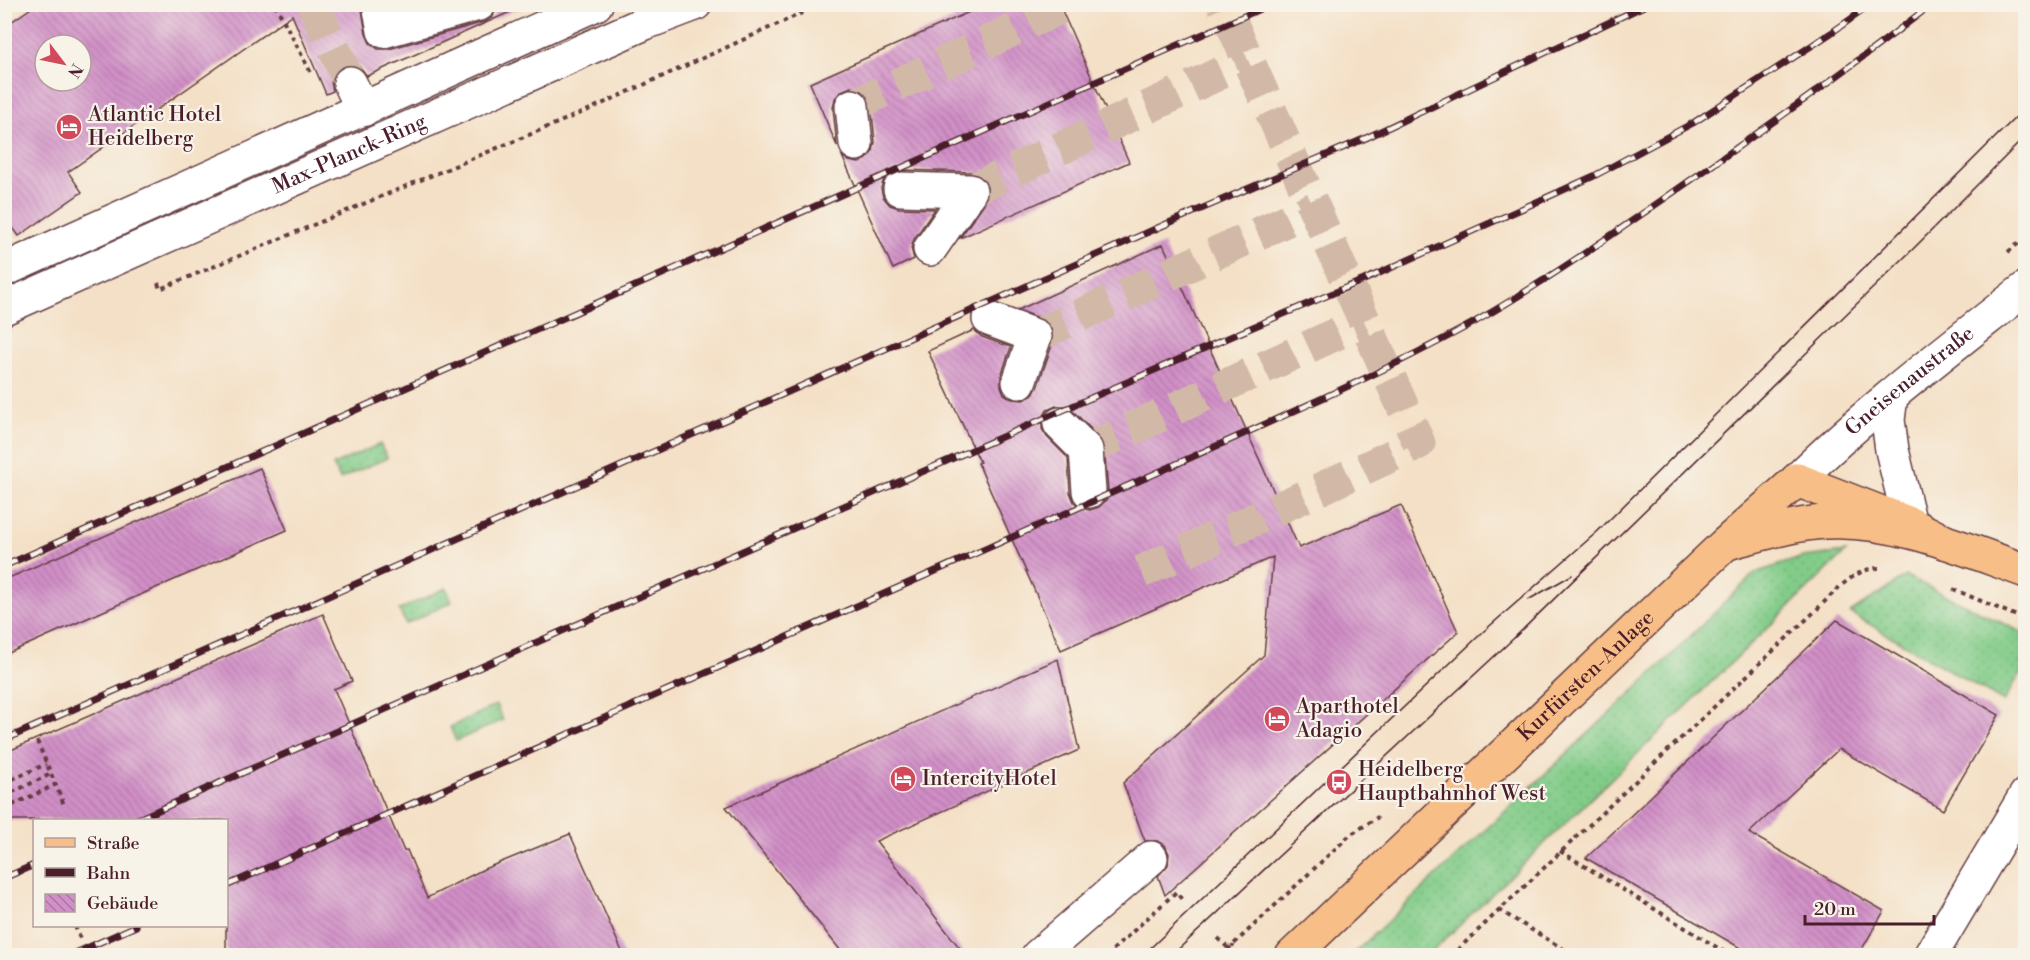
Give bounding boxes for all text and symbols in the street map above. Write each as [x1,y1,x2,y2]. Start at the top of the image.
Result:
north arrow [33,33,93,93]
text: N [63,60,87,81]
place label: Atlantic Hotel Heidelberg [87,102,221,152]
street label: Max-Planck-Ring [268,109,431,200]
hotel icon: Atlantic Hotel Heidelberg [54,112,84,142]
street label: Gneisenaustraße [1840,321,1980,442]
street label: Kurfürsten-Anlage [1512,605,1660,747]
place label: Aparthotel Adagio [1295,694,1399,744]
hotel icon: Aparthotel Adagio [1262,704,1292,734]
place label: Heidelberg Hauptbahnhof West [1358,757,1546,807]
hotel icon: IntercityHotel [888,764,918,794]
place label: IntercityHotel [922,766,1057,792]
bus stop icon: Heidelberg Hauptbahnhof West [1324,767,1354,797]
legend [33,819,228,927]
text: Straße [87,832,140,855]
text: Bahn [86,862,130,885]
scale bar [1805,888,1934,926]
text: Gebäude [87,892,158,915]
text: 20 m [1814,898,1856,921]

